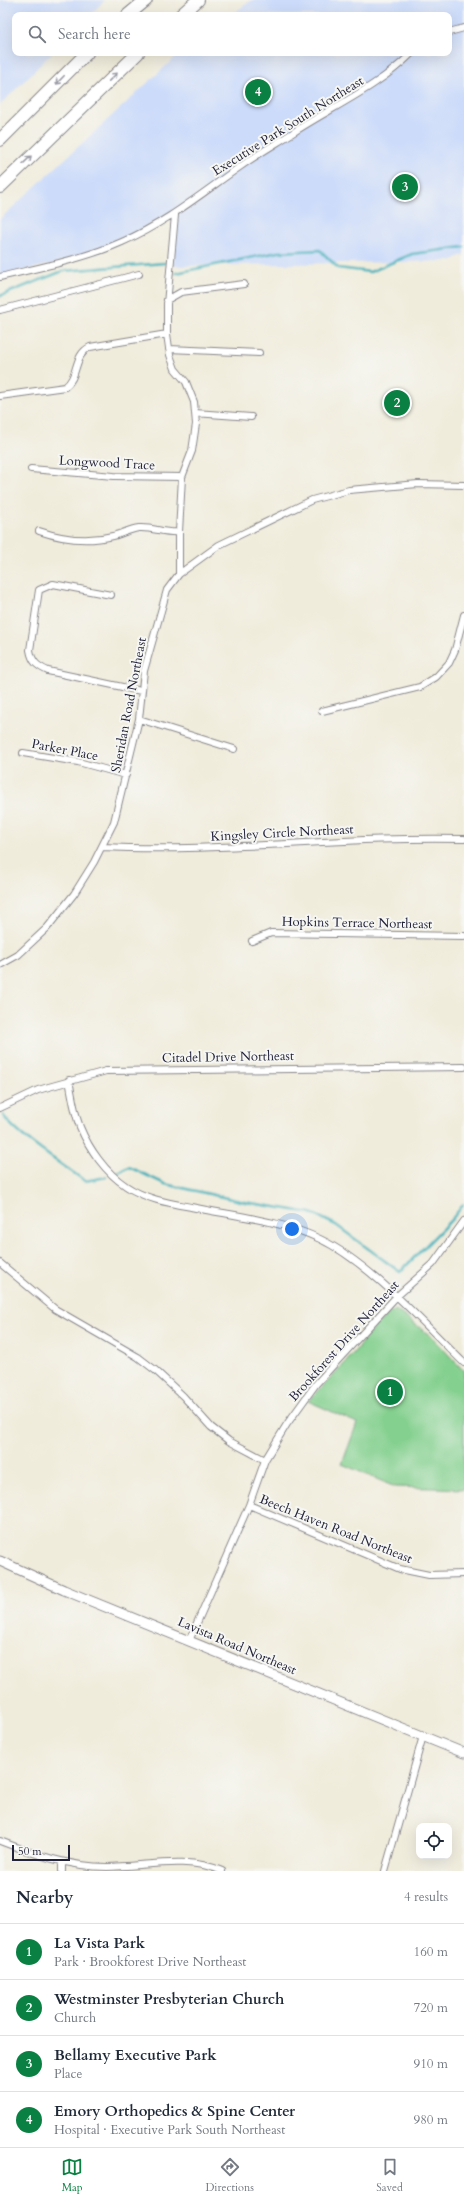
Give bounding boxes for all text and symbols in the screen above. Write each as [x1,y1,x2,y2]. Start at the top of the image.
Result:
search box [12,12,452,56]
icon: search [26,23,48,45]
text: Search here [58,24,131,44]
one-way arrow [108,72,118,82]
street label: Executive Park South Northeast [209,72,367,180]
one-way arrow [55,75,65,85]
pin: 4 [245,77,271,107]
one-way arrow [22,155,32,165]
pin: 3 [392,172,418,202]
pin: 2 [384,388,410,418]
street label: Longwood Trace [59,451,156,475]
street label: Sheridan Road Northeast [107,636,151,774]
street label: Parker Place [30,735,100,765]
street label: Kingsley Circle Northeast [210,820,354,846]
street label: Hopkins Terrace Northeast [282,913,432,933]
street label: Citadel Drive Northeast [162,1047,294,1067]
your location [282,1219,302,1239]
street label: Brookforest Drive Northeast [285,1277,403,1405]
pin: 1 [377,1377,403,1407]
street label: Beech Haven Road Northeast [257,1490,415,1568]
street label: Lavista Road Northeast [175,1613,299,1679]
map controls [416,1823,452,1859]
button: locate [416,1823,452,1859]
scale bar [12,1843,70,1862]
text: 50 m [18,1844,42,1859]
text: Nearby [16,1886,73,1909]
text: 4 results [404,1888,448,1906]
text: La Vista Park [54,1933,145,1953]
text: 1 [26,1943,32,1961]
text: 160 m [414,1943,448,1961]
text: Park · Brookforest Drive Northeast [54,1953,246,1971]
text: Westminster Presbyterian Church [54,1989,284,2009]
text: 2 [26,1999,32,2017]
text: 720 m [414,1999,448,2017]
text: Church [54,2009,96,2027]
text: Bellamy Executive Park [54,2045,217,2065]
text: 3 [26,2055,32,2073]
text: 910 m [414,2055,448,2073]
text: Place [54,2065,82,2083]
text: Emory Orthopedics & Spine Center [54,2101,295,2121]
text: 4 [26,2111,32,2129]
text: 980 m [414,2111,448,2129]
text: Hospital · Executive Park South Northeast [54,2121,285,2139]
tab: Map [61,2156,83,2195]
tab: Directions [205,2156,254,2195]
tab: Saved [376,2156,403,2195]

